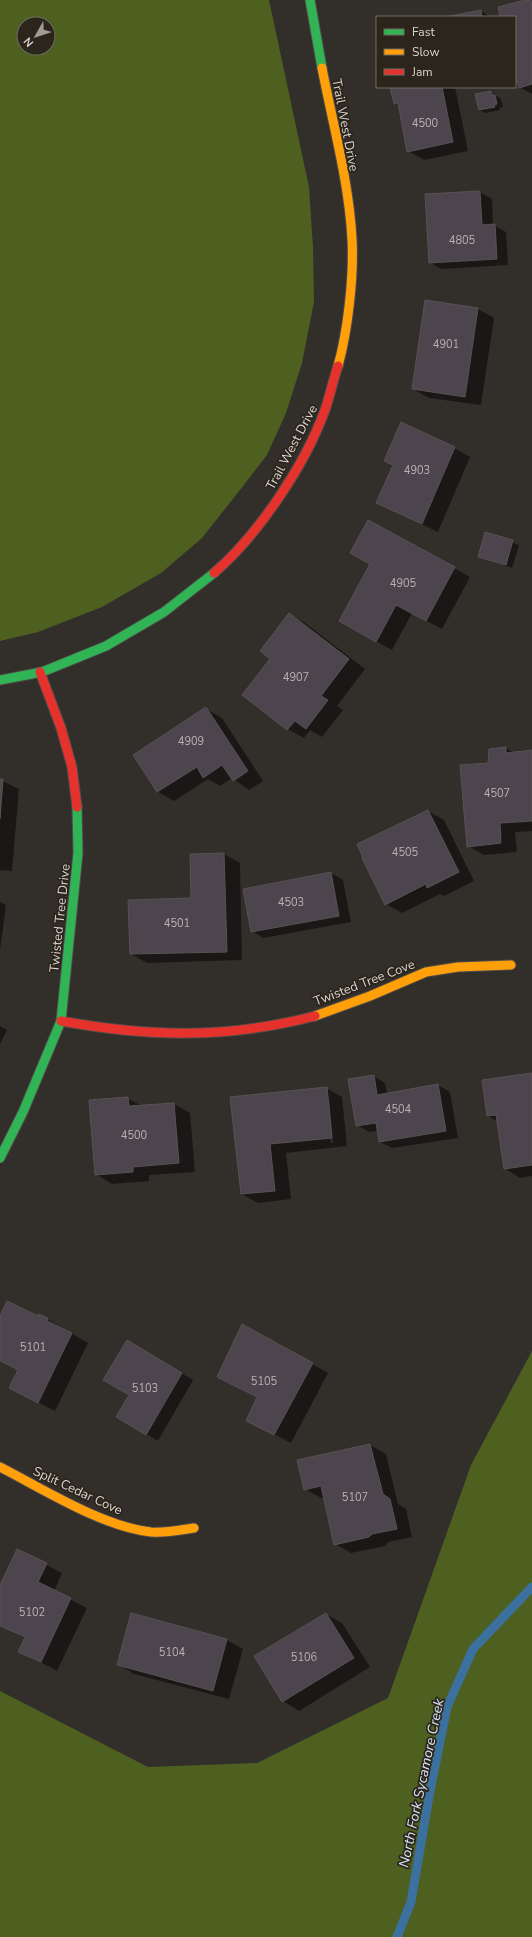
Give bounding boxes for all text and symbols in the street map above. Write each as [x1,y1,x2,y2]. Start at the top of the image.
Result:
north arrow [16,16,56,56]
legend [376,16,516,88]
text: Fast [412,24,435,40]
text: N [20,34,37,50]
text: Slow [412,44,440,60]
text: Jam [411,64,433,80]
street label: Trail West Drive [327,77,363,173]
house number: 4500 [412,116,439,131]
house number: 4805 [449,233,476,248]
house number: 4901 [433,337,459,352]
street label: Trail West Drive [262,402,322,493]
house number: 4903 [404,463,430,478]
house number: 4905 [390,576,417,591]
house number: 4907 [283,670,309,685]
house number: 4909 [178,734,204,749]
house number: 4507 [484,786,510,801]
house number: 4505 [392,845,419,860]
street label: Twisted Tree Drive [45,863,75,973]
house number: 4503 [278,895,304,910]
house number: 4501 [164,916,190,931]
street label: Twisted Tree Cove [311,955,418,1011]
house number: 4504 [385,1102,412,1117]
house number: 4500 [121,1128,148,1143]
house number: 5101 [20,1340,46,1355]
house number: 5105 [251,1374,278,1389]
house number: 5103 [132,1381,158,1396]
street label: Split Cedar Cove [30,1462,125,1520]
house number: 5107 [342,1490,368,1505]
house number: 5102 [19,1605,45,1620]
house number: 5104 [159,1645,186,1660]
house number: 5106 [291,1650,318,1665]
water label: North Fork Sycamore Creek [394,1696,449,1869]

